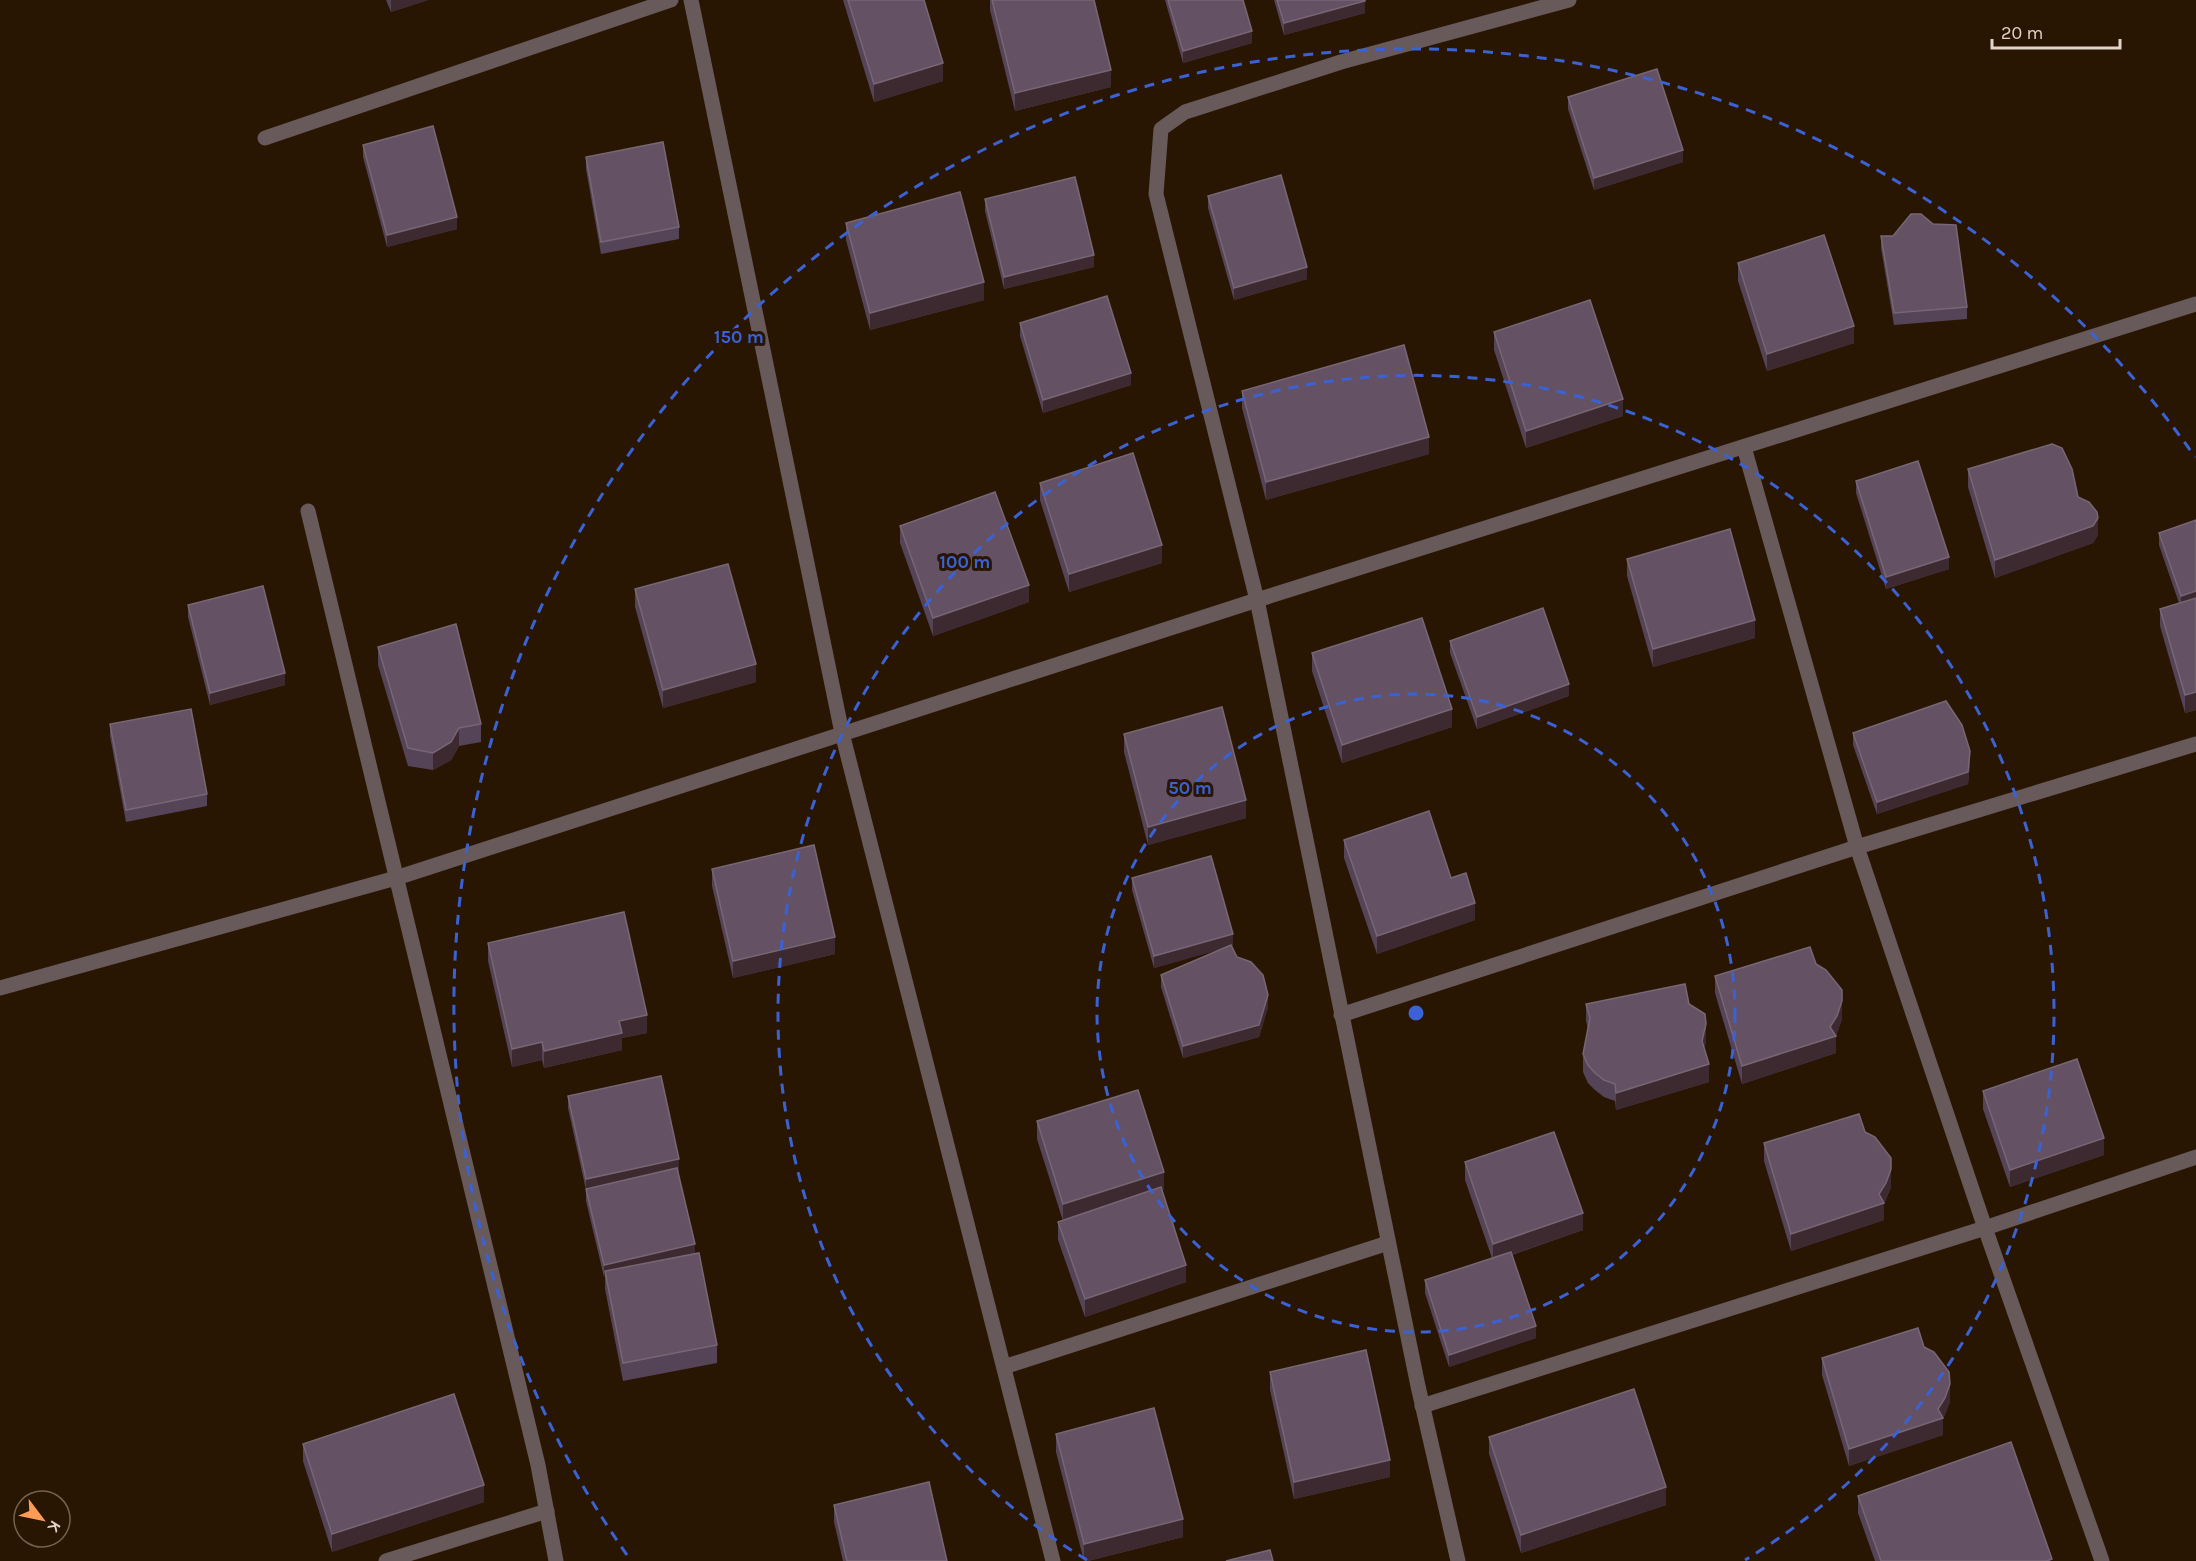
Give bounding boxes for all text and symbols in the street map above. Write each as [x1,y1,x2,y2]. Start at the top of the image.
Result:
scale bar [1992,12,2120,50]
text: 20 m [2001,22,2043,44]
text: 150 m [714,326,764,348]
text: 100 m [940,551,990,573]
text: 50 m [1168,777,1212,799]
centre of rings [1406,1003,1426,1023]
north arrow [12,1489,72,1549]
text: K [43,1517,65,1537]

